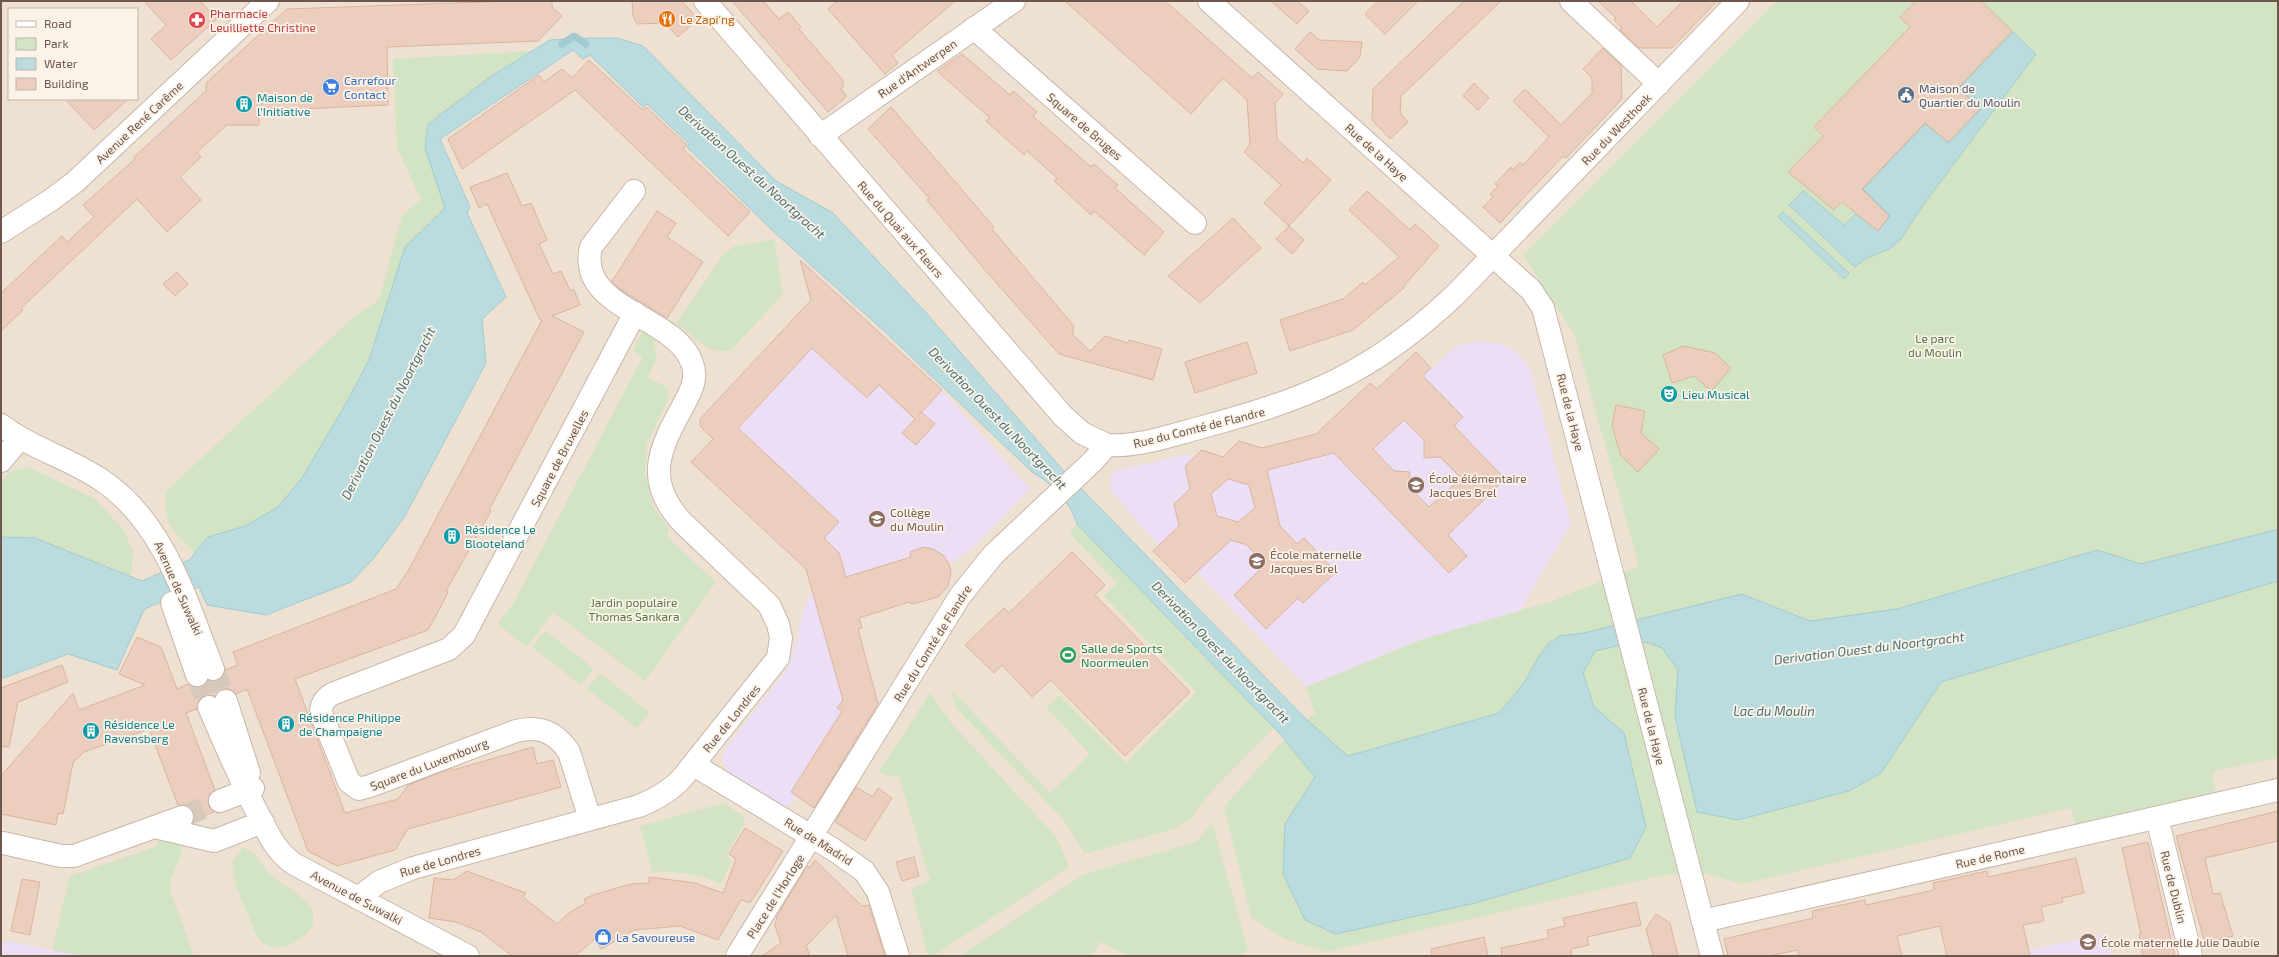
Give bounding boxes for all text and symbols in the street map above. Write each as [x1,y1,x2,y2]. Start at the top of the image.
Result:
place label: Pharmacie Leuilliette Christine [210,6,316,34]
legend [8,8,138,100]
restaurant icon: Le Zapi'ng [657,9,677,29]
pharmacy icon: Pharmacie Leuilliette Christine [187,10,207,30]
place label: Le Zapi'ng [680,12,735,26]
text: Road [44,16,72,30]
text: Park [44,36,69,50]
street label: Rue d'Antwerpen [875,36,959,100]
text: Water [44,56,78,70]
place label: Carrefour Contact [344,73,396,101]
text: Building [44,76,89,90]
supermarket icon: Carrefour Contact [321,77,341,97]
street label: Avenue René Carême [92,78,186,166]
place label: Maison de Quartier du Moulin [1919,81,2021,110]
public building icon: Maison de Quartier du Moulin [1896,85,1916,105]
place label: Maison de l'Initiative [257,90,313,118]
street label: Square de Bruges [1045,90,1125,162]
street label: Rue du Westhoek [1578,90,1654,168]
building icon: Maison de l'Initiative [234,94,254,114]
water label: Derivation Ouest du Noortgracht [675,102,829,242]
street label: Rue de la Haye [1343,120,1411,184]
street label: Rue du Quai aux Fleurs [854,178,947,281]
water label: Derivation Ouest du Noortgracht [337,324,439,502]
park label: Le parc du Moulin [1908,331,1962,359]
water label: Derivation Ouest du Noortgracht [926,343,1070,493]
street label: Rue de la Haye [1555,372,1587,452]
theatre icon: Lieu Musical [1659,384,1679,404]
place label: Lieu Musical [1682,387,1750,401]
street label: Rue du Comté de Flandre [1132,404,1266,450]
street label: Square de Bruxelles [527,407,591,509]
place label: École élémentaire Jacques Brel [1429,471,1527,499]
school or university icon: École élémentaire Jacques Brel [1406,475,1426,495]
place label: Collège du Moulin [890,505,944,533]
school or university icon: Collège du Moulin [867,509,887,529]
place label: Résidence Le Blooteland [465,522,536,550]
building icon: Résidence Le Blooteland [442,526,462,546]
street label: Avenue de Suwalki [152,539,206,637]
place label: École maternelle Jacques Brel [1270,547,1362,575]
school or university icon: École maternelle Jacques Brel [1247,551,1267,571]
water label: Derivation Ouest du Noortgracht [1149,577,1293,727]
street label: Rue du Comté de Flandre [890,582,974,704]
park label: Jardin populaire Thomas Sankara [588,595,680,623]
water label: Derivation Ouest du Noortgracht [1773,628,1965,668]
place label: Salle de Sports Noormeulen [1081,641,1163,669]
sports icon: Salle de Sports Noormeulen [1058,645,1078,665]
street label: Rue de Londres [699,681,763,755]
street label: Rue de la Haye [1636,686,1668,766]
water label: Lac du Moulin [1733,703,1815,719]
place label: Résidence Philippe de Champaigne [299,710,401,738]
building icon: Résidence Philippe de Champaigne [276,714,296,734]
place label: Résidence Le Ravensberg [104,717,175,745]
building icon: Résidence Le Ravensberg [81,721,101,741]
street label: Square du Luxembourg [368,735,490,793]
street label: Rue de Madrid [782,814,856,868]
street label: Rue de Rome [1954,841,2026,871]
street label: Rue de Londres [398,843,482,879]
street label: Rue de Dublin [2158,849,2190,925]
street label: Place de l'Horloge [743,851,807,941]
street label: Avenue de Suwalki [309,867,405,927]
shop icon: La Savoureuse [593,927,613,947]
place label: La Savoureuse [616,930,695,944]
school or university icon: École maternelle Julie Daubie [2078,932,2098,952]
place label: École maternelle Julie Daubie [2101,935,2260,949]

